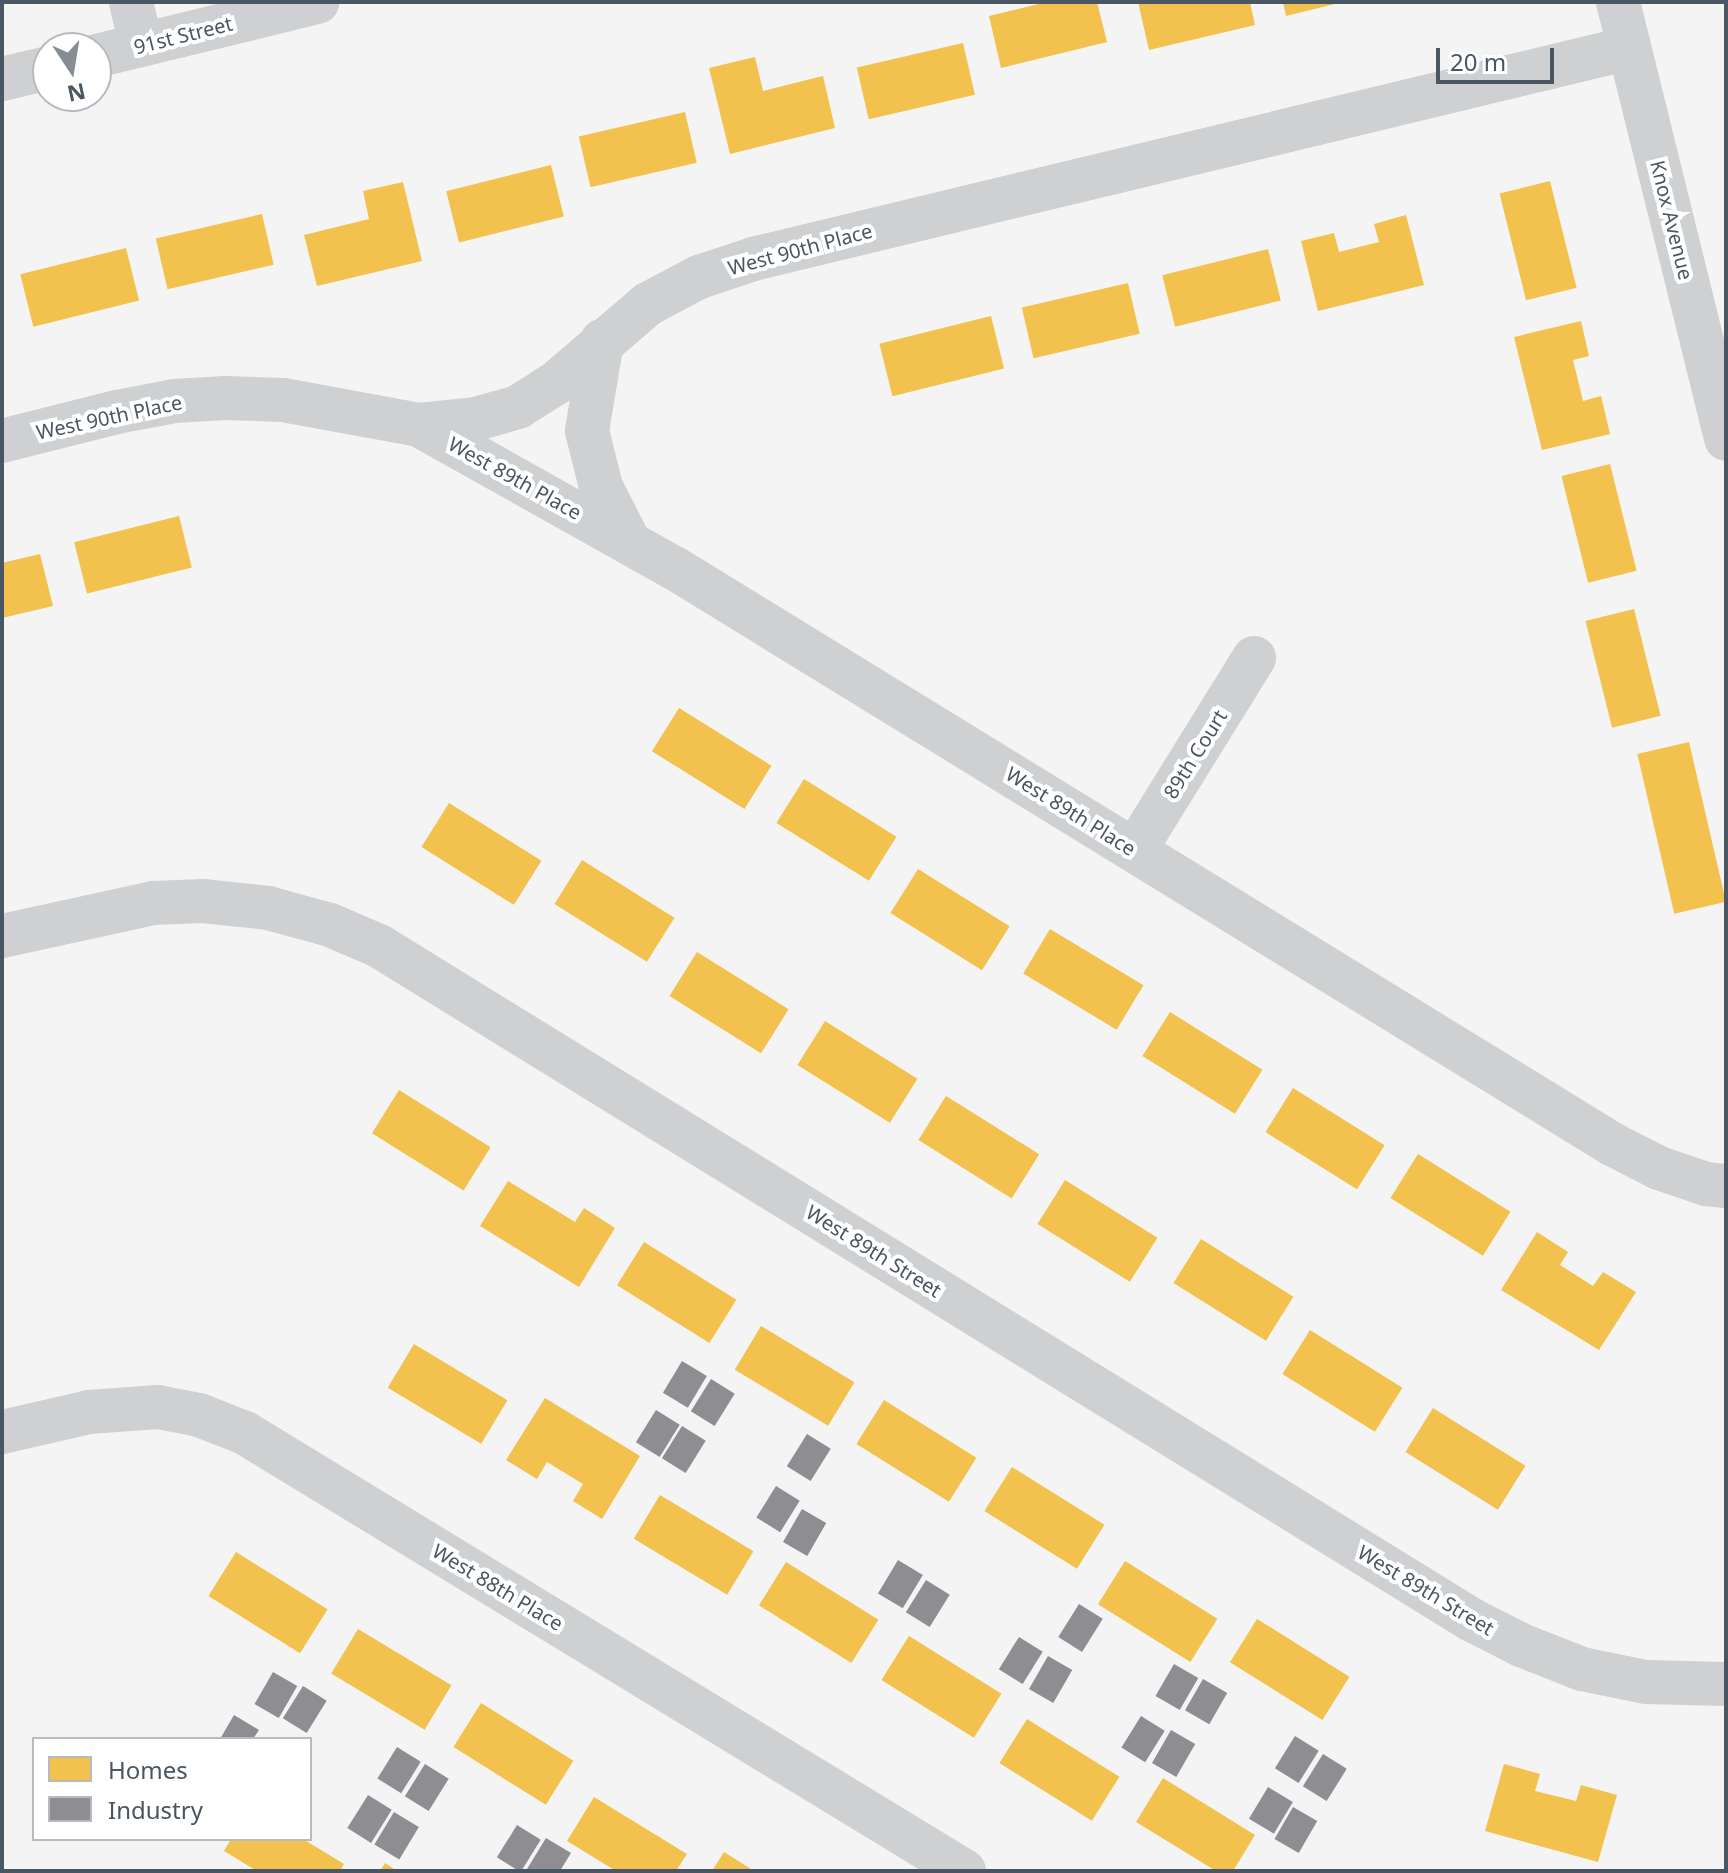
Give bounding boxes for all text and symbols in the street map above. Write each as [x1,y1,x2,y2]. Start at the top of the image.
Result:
street label: 91st Street [131,11,235,59]
north arrow [32,32,112,112]
scale bar [1440,32,1558,82]
text: 20 m [1450,45,1506,78]
text: N [65,77,88,110]
street label: Knox Avenue [1646,158,1698,282]
street label: West 90th Place [725,218,875,280]
street label: West 90th Place [34,390,184,444]
street label: West 89th Place [444,432,586,524]
street label: 89th Court [1158,705,1232,803]
street label: West 89th Place [1002,761,1140,861]
street label: West 89th Street [802,1200,946,1302]
street label: West 88th Place [428,1538,568,1636]
street label: West 89th Street [1353,1540,1499,1640]
legend [32,1737,312,1841]
text: Homes [108,1753,188,1786]
text: Industry [108,1793,203,1826]

